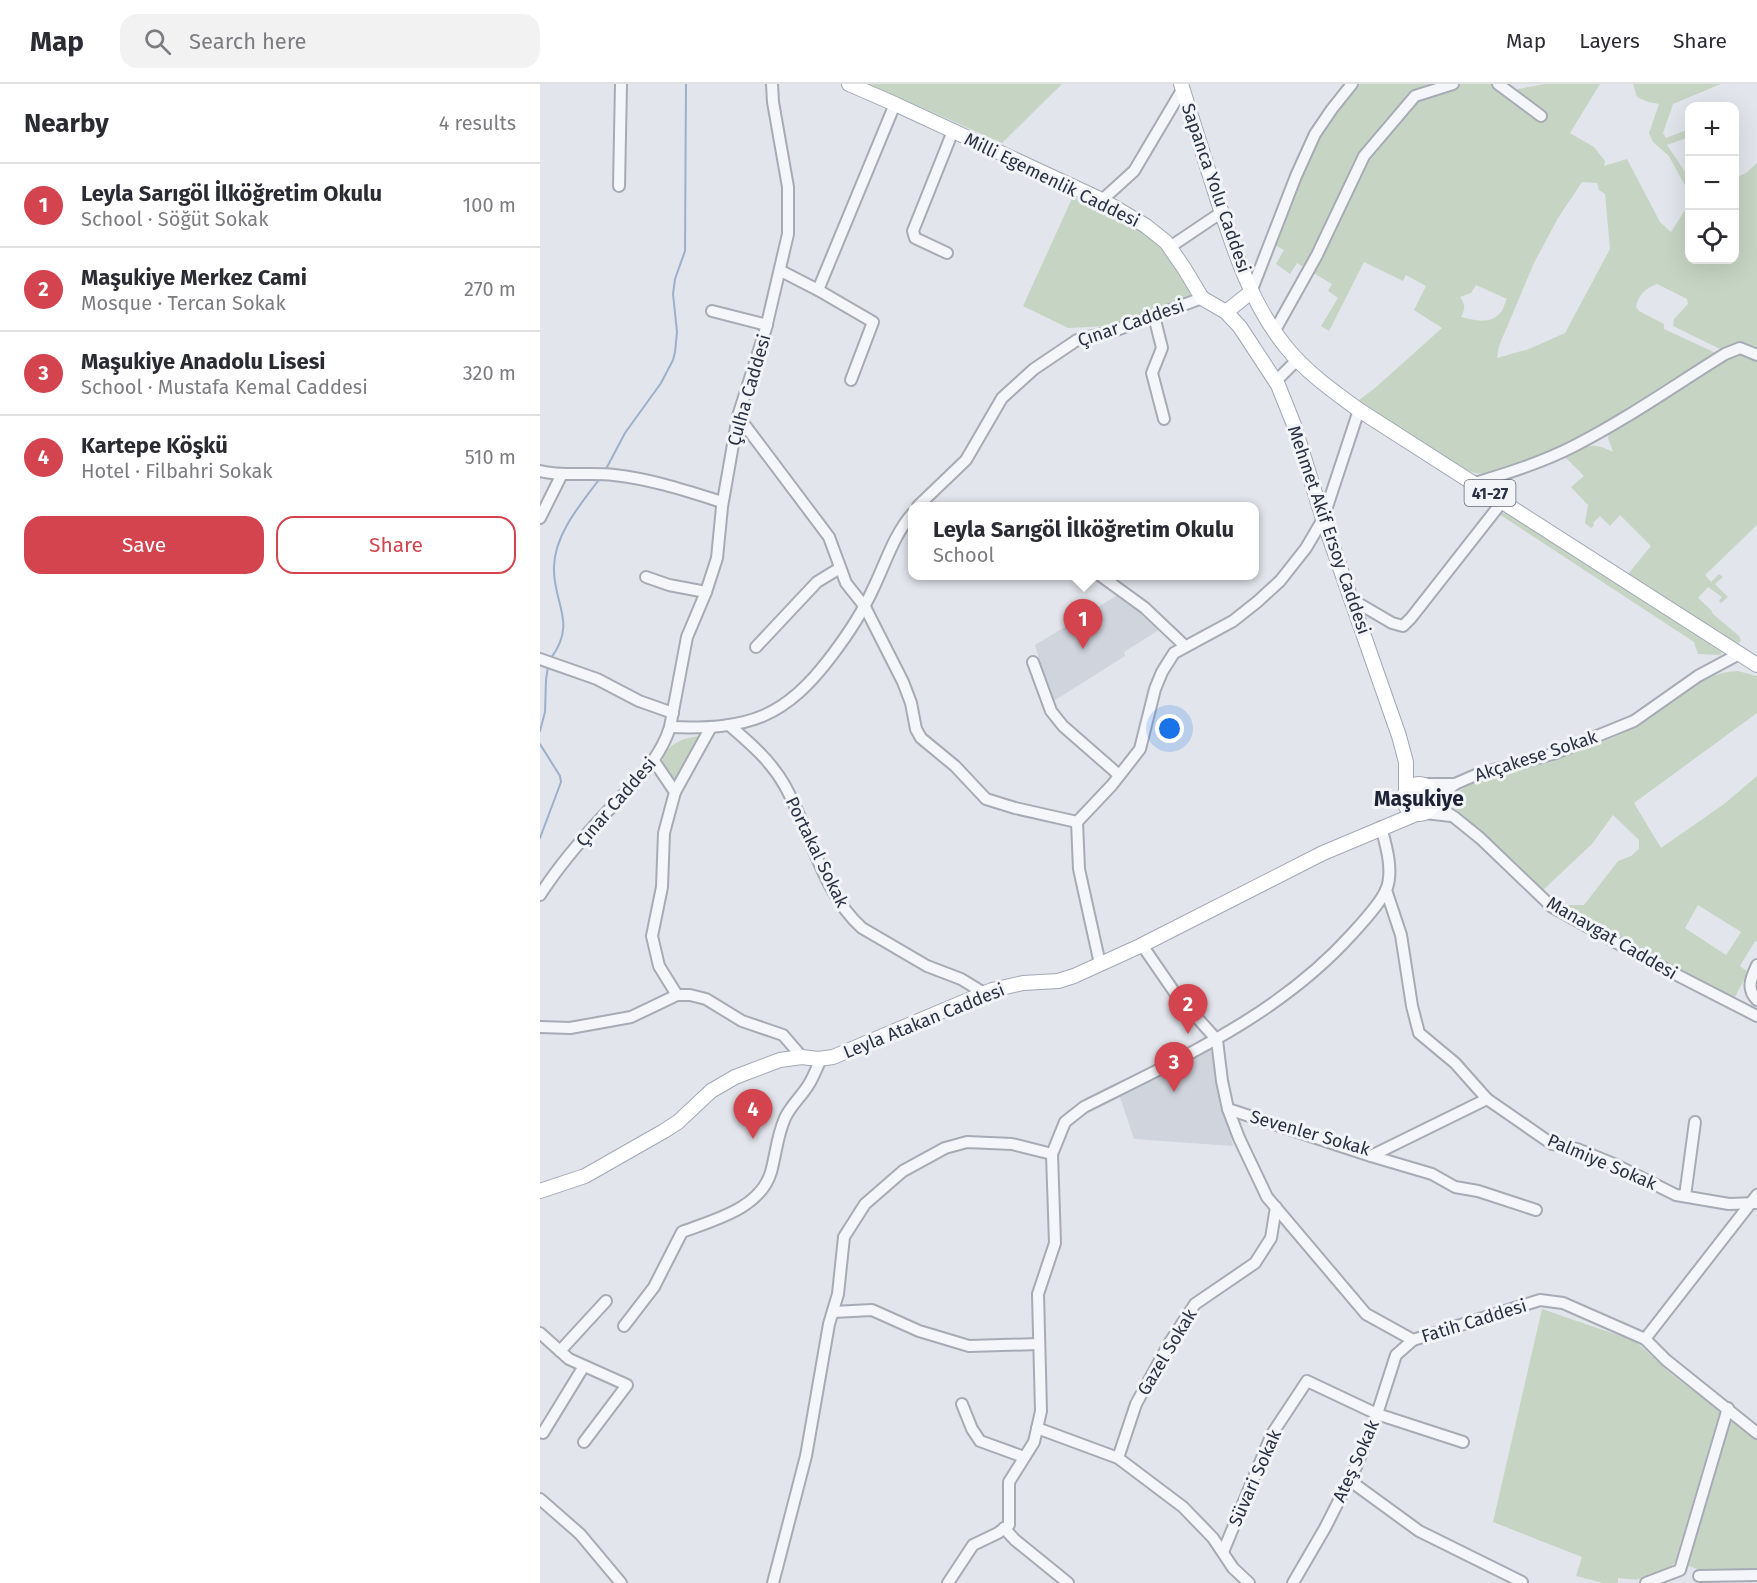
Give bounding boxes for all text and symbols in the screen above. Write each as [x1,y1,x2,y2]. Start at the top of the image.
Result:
search box [120,14,540,68]
text: Map [30,25,84,58]
icon: search [141,25,174,58]
text: Search here [189,28,307,55]
text: Map [1506,28,1546,54]
text: Layers [1579,28,1640,54]
text: Share [1673,28,1727,54]
street label: Sapanca Yolu Caddesi [1177,100,1255,276]
map controls [1685,102,1739,264]
button: + [1685,102,1739,156]
text: Nearby [24,108,109,139]
text: 4 results [439,111,516,135]
street label: Milli Egemenlik Caddesi [961,128,1143,232]
button: − [1685,156,1739,210]
text: Leyla Sarıgöl İlköğretim Okulu [81,180,382,207]
text: 1 [39,193,48,217]
text: 100 m [463,193,516,217]
text: School · Söğüt Sokak [81,207,268,231]
button: locate [1685,210,1739,264]
text: Maşukiye Merkez Cami [81,264,307,291]
text: 2 [38,277,49,301]
text: 270 m [464,277,516,301]
text: Mosque · Tercan Sokak [81,291,286,315]
street label: Çınar Caddesi [1075,294,1187,352]
street label: Çulha Caddesi [723,332,775,448]
text: Maşukiye Anadolu Lisesi [81,348,325,375]
text: 3 [38,361,49,385]
text: 320 m [463,361,516,385]
text: School · Mustafa Kemal Caddesi [81,375,368,399]
street label: Mehmet Akif Ersoy Caddesi [1283,423,1375,637]
text: Kartepe Köşkü [81,432,228,459]
text: 4 [38,445,49,469]
text: 510 m [465,445,516,469]
text: Hotel · Filbahri Sokak [81,459,273,483]
road number: 41-27 [1464,480,1516,506]
popup [908,502,1259,580]
button: Save [24,516,264,574]
button: Share [276,516,516,574]
text: Leyla Sarıgöl İlköğretim Okulu [933,516,1234,543]
text: School [933,543,994,567]
pin: 1 [1064,600,1102,649]
your location [1155,714,1184,743]
street label: Akçakese Sokak [1472,726,1601,786]
street label: Çınar Caddesi [571,753,661,851]
district label: Maşukiye [1374,786,1464,812]
street label: Portakal Sokak [781,793,854,912]
street label: Manavgat Caddesi [1543,892,1681,984]
street label: Leyla Atakan Caddesi [840,979,1008,1063]
pin: 2 [1168,984,1208,1034]
pin: 3 [1154,1042,1194,1092]
pin: 4 [734,1090,772,1139]
street label: Sevenler Sokak [1248,1105,1373,1161]
street label: Palmiye Sokak [1544,1129,1661,1195]
street label: Fatih Caddesi [1419,1295,1529,1347]
street label: Gazel Sokak [1133,1304,1202,1399]
street label: Ateş Sokak [1328,1416,1384,1506]
street label: Süvari Sokak [1224,1425,1286,1530]

